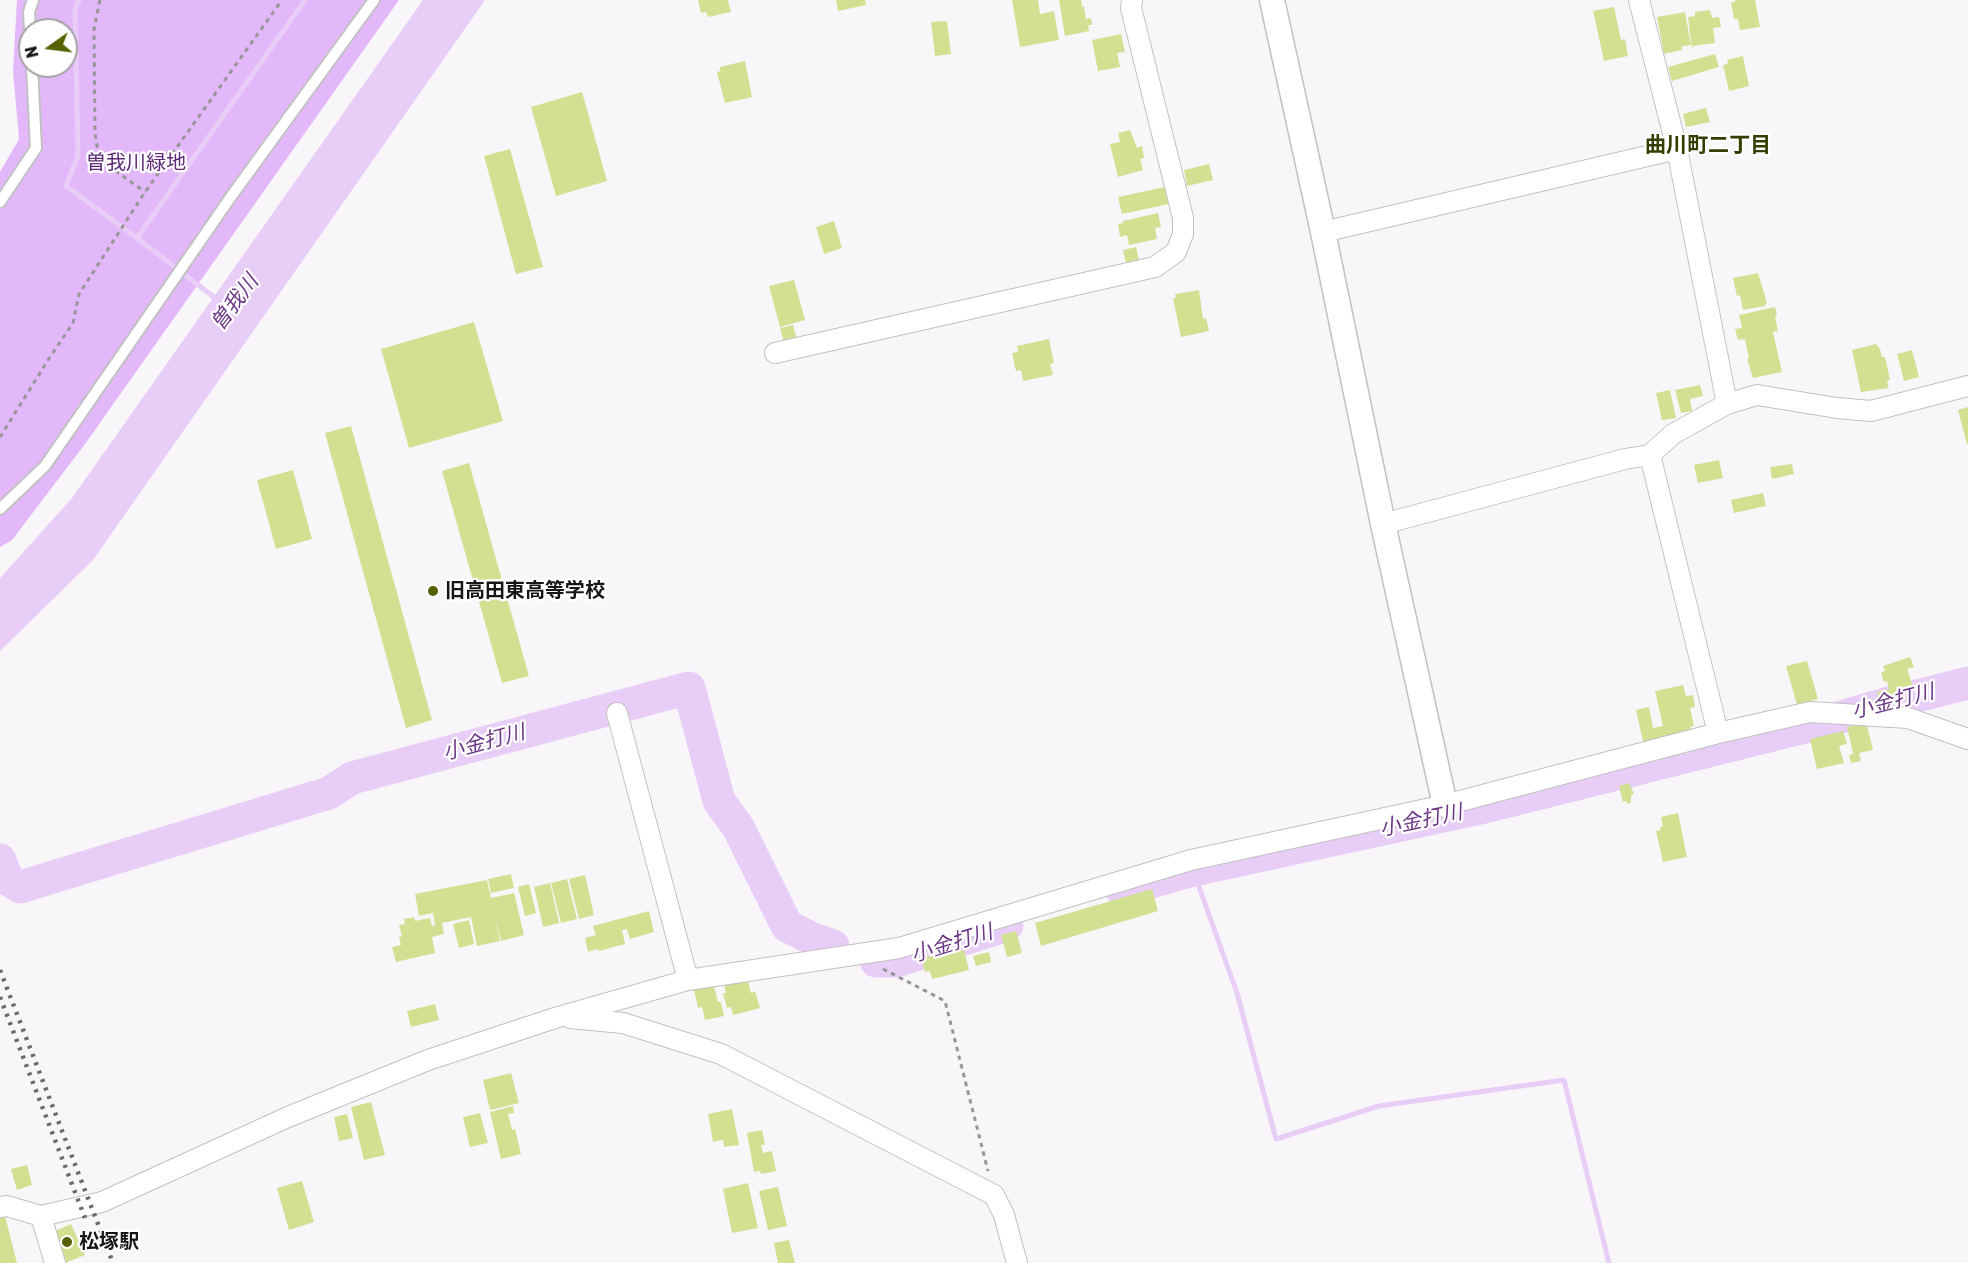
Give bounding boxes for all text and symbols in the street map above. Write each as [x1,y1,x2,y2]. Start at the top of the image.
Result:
north arrow [18,18,78,78]
text: N [21,44,43,60]
district label: 曲川町二丁目 [1645,133,1771,159]
park label: 曽我川緑地 [86,151,186,175]
water label: 曽我川 [206,270,264,336]
place label: 旧高田東高等学校 [445,579,605,603]
marker: 旧高田東高等学校 [426,584,440,598]
water label: 小金打川 [1849,680,1937,724]
water label: 小金打川 [440,720,528,766]
water label: 小金打川 [1377,800,1465,842]
water label: 小金打川 [908,920,996,968]
place label: 松塚駅 [79,1230,139,1254]
marker: 松塚駅 [60,1235,74,1249]

